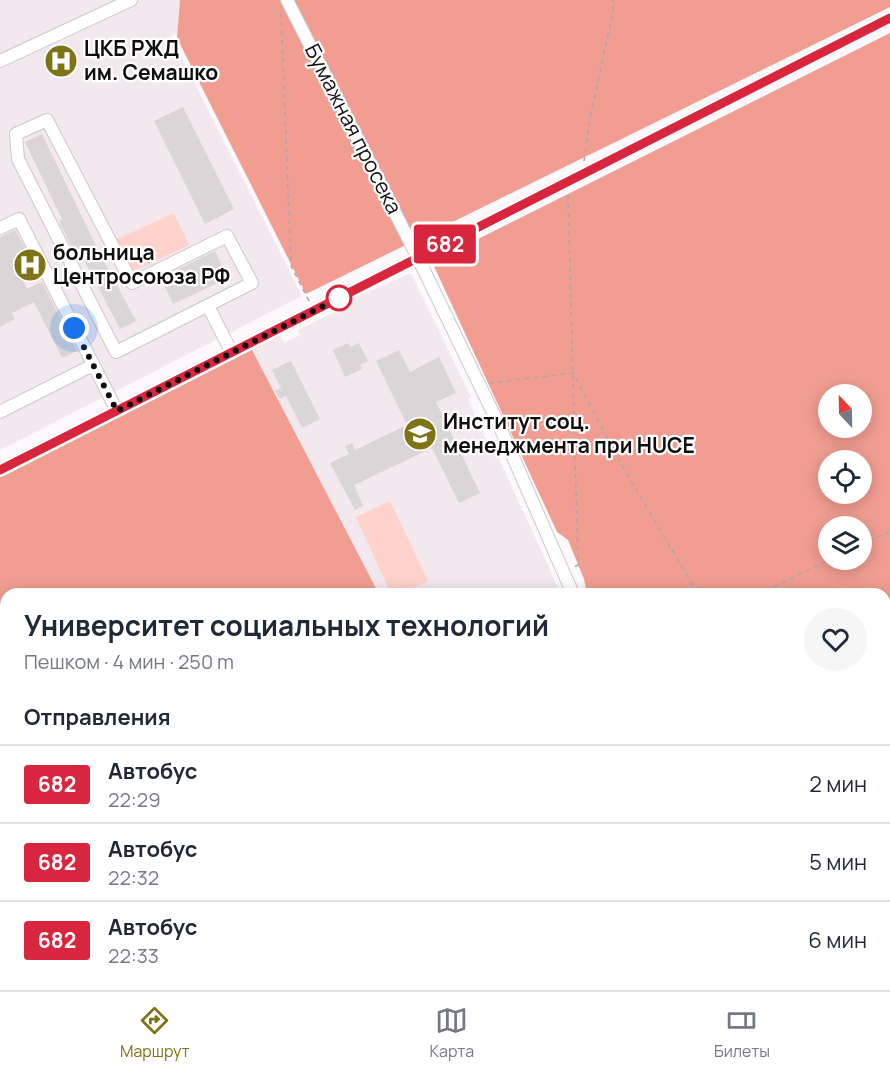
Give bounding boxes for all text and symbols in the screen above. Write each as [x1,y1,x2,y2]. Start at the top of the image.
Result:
place label: ЦКБ РЖД им. Семашко [84,34,218,86]
street label: Бумажная просека [299,39,409,218]
hospital icon: ЦКБ РЖД им. Семашко [43,43,79,79]
line badge: 682 [410,224,480,264]
text: 682 [426,230,464,258]
place label: больница Центросоюза РФ [53,238,230,290]
hospital icon: больница Центросоюза РФ [12,247,48,283]
unlabelled marker [326,285,352,311]
your location [59,313,89,343]
north arrow [818,384,872,438]
map controls [818,384,872,570]
place label: Институт соц. менеджмента при HUCE [443,407,695,459]
school or university icon: Институт соц. менеджмента при HUCE [402,416,438,452]
button: locate [818,450,872,504]
button: layers [818,516,872,570]
text: Университет социальных технологий [24,606,549,644]
button: heart [804,608,867,671]
text: Пешком · 4 мин · 250 m [24,648,234,675]
text: Отправления [24,702,171,732]
text: Автобус [108,756,197,786]
text: 2 мин [809,769,867,799]
text: 682 [38,770,76,798]
text: 22:29 [108,786,161,813]
text: Автобус [108,834,197,864]
text: 5 мин [809,847,867,877]
text: 682 [38,848,76,876]
text: 22:32 [108,864,159,891]
text: Автобус [108,912,197,942]
text: 6 мин [808,925,867,955]
text: 682 [38,926,76,954]
text: 22:33 [108,942,159,969]
tab: Маршрут [120,1004,190,1062]
tab: Карта [430,1004,474,1062]
tab: Билеты [714,1004,770,1062]

